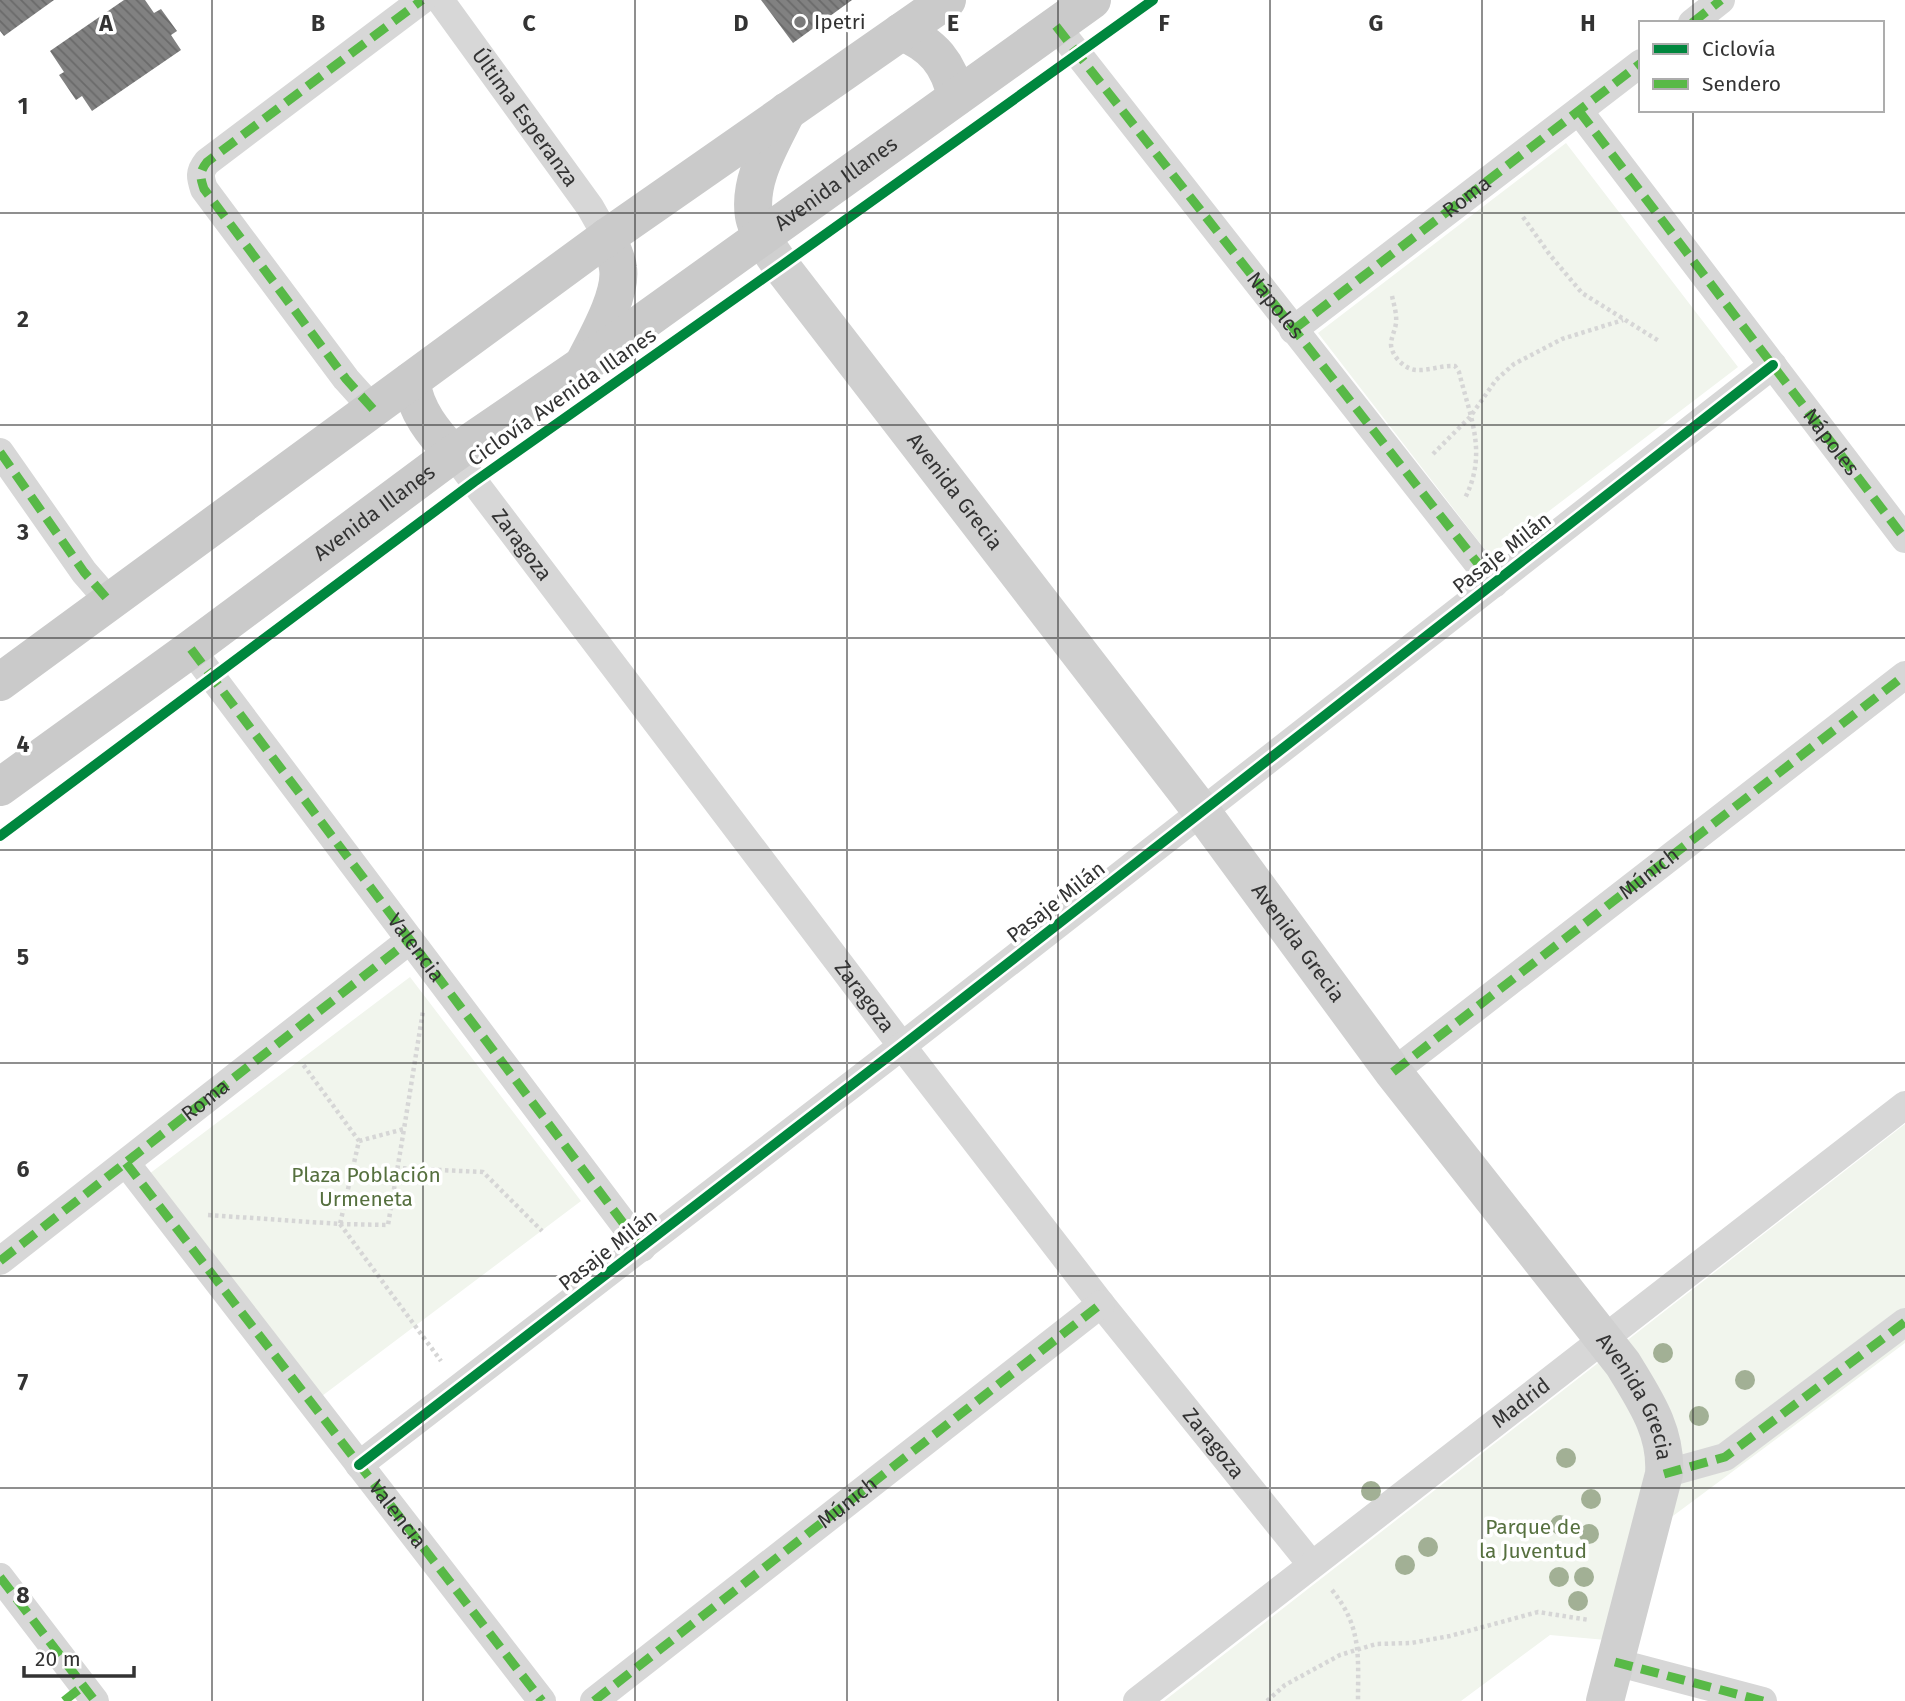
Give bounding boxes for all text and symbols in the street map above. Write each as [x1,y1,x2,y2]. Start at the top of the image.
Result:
text: A [98,9,113,37]
text: B [311,9,325,37]
text: C [522,9,536,37]
text: D [734,9,749,37]
place label: Ipetri [814,9,866,35]
text: E [947,9,959,37]
text: F [1158,9,1170,37]
text: G [1369,9,1383,37]
text: H [1580,9,1596,37]
marker: Ipetri [792,14,808,30]
legend [1639,21,1884,112]
text: Ciclovía [1702,36,1776,62]
street label: Última Esperanza [466,43,584,192]
text: Sendero [1702,71,1781,97]
text: 1 [18,92,28,120]
street label: Avenida Illanes [769,131,903,236]
street label: Roma [1437,170,1496,223]
street label: Nápoles [1241,267,1310,344]
text: 2 [17,305,29,333]
street label: Ciclovía Avenida Illanes [463,322,661,472]
street label: Nápoles [1797,403,1865,481]
street label: Avenida Grecia [901,428,1008,555]
street label: Avenida Illanes [308,459,440,566]
street label: Zaragoza [486,504,558,586]
street label: Pasaje Milán [1448,506,1556,600]
text: 3 [16,518,29,546]
text: 4 [17,730,30,758]
street label: Múnich [1614,842,1684,905]
street label: Pasaje Milán [1002,855,1110,949]
street label: Avenida Grecia [1246,878,1350,1007]
street label: Valencia [382,908,450,987]
text: 5 [17,943,29,971]
street label: Zaragoza [829,955,900,1038]
street label: Roma [176,1073,235,1127]
text: 6 [17,1155,30,1183]
park label: Plaza Población Urmeneta [291,1162,441,1212]
street label: Pasaje Milán [554,1203,662,1297]
street label: Avenida Grecia [1591,1328,1677,1461]
text: 7 [18,1368,29,1396]
street label: Madrid [1487,1372,1555,1434]
street label: Zaragoza [1177,1403,1250,1484]
street label: Múnich [812,1471,883,1534]
street label: Valencia [363,1475,432,1554]
park label: Parque de la Juventud [1479,1514,1587,1564]
text: 8 [16,1581,30,1609]
scale bar [24,1634,135,1678]
text: 20 m [35,1646,81,1672]

